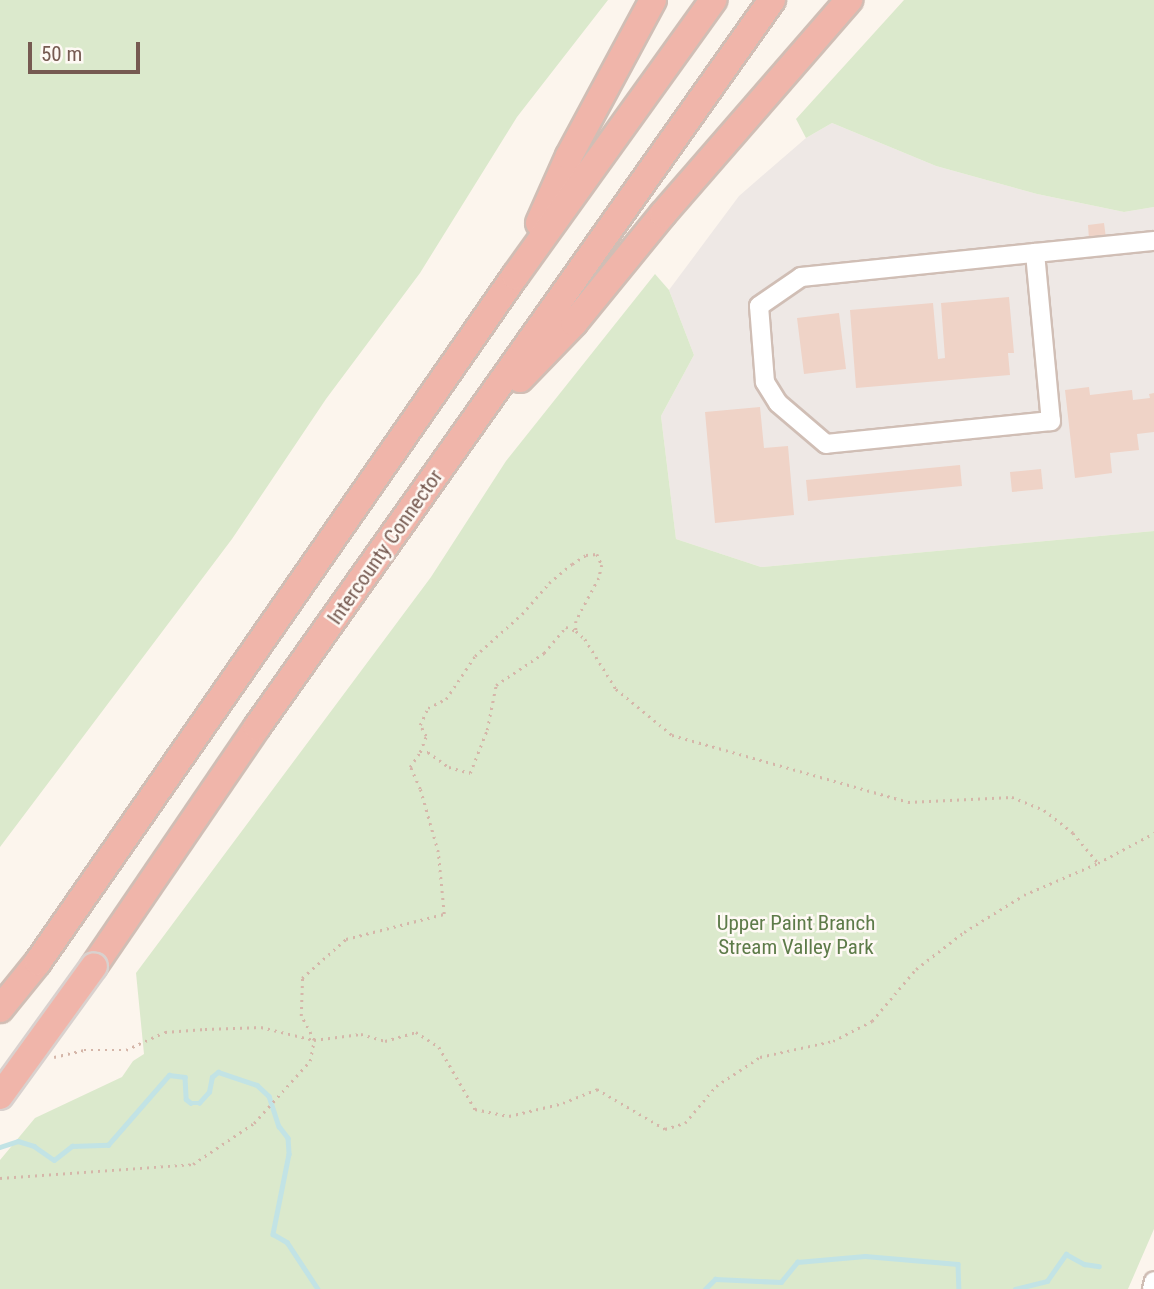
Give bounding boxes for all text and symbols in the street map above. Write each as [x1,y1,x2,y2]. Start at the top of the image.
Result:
scale bar [32,28,144,72]
text: 50 m [41,42,82,66]
street label: Intercounty Connector [322,465,448,629]
park label: Upper Paint Branch Stream Valley Park [717,910,875,960]

